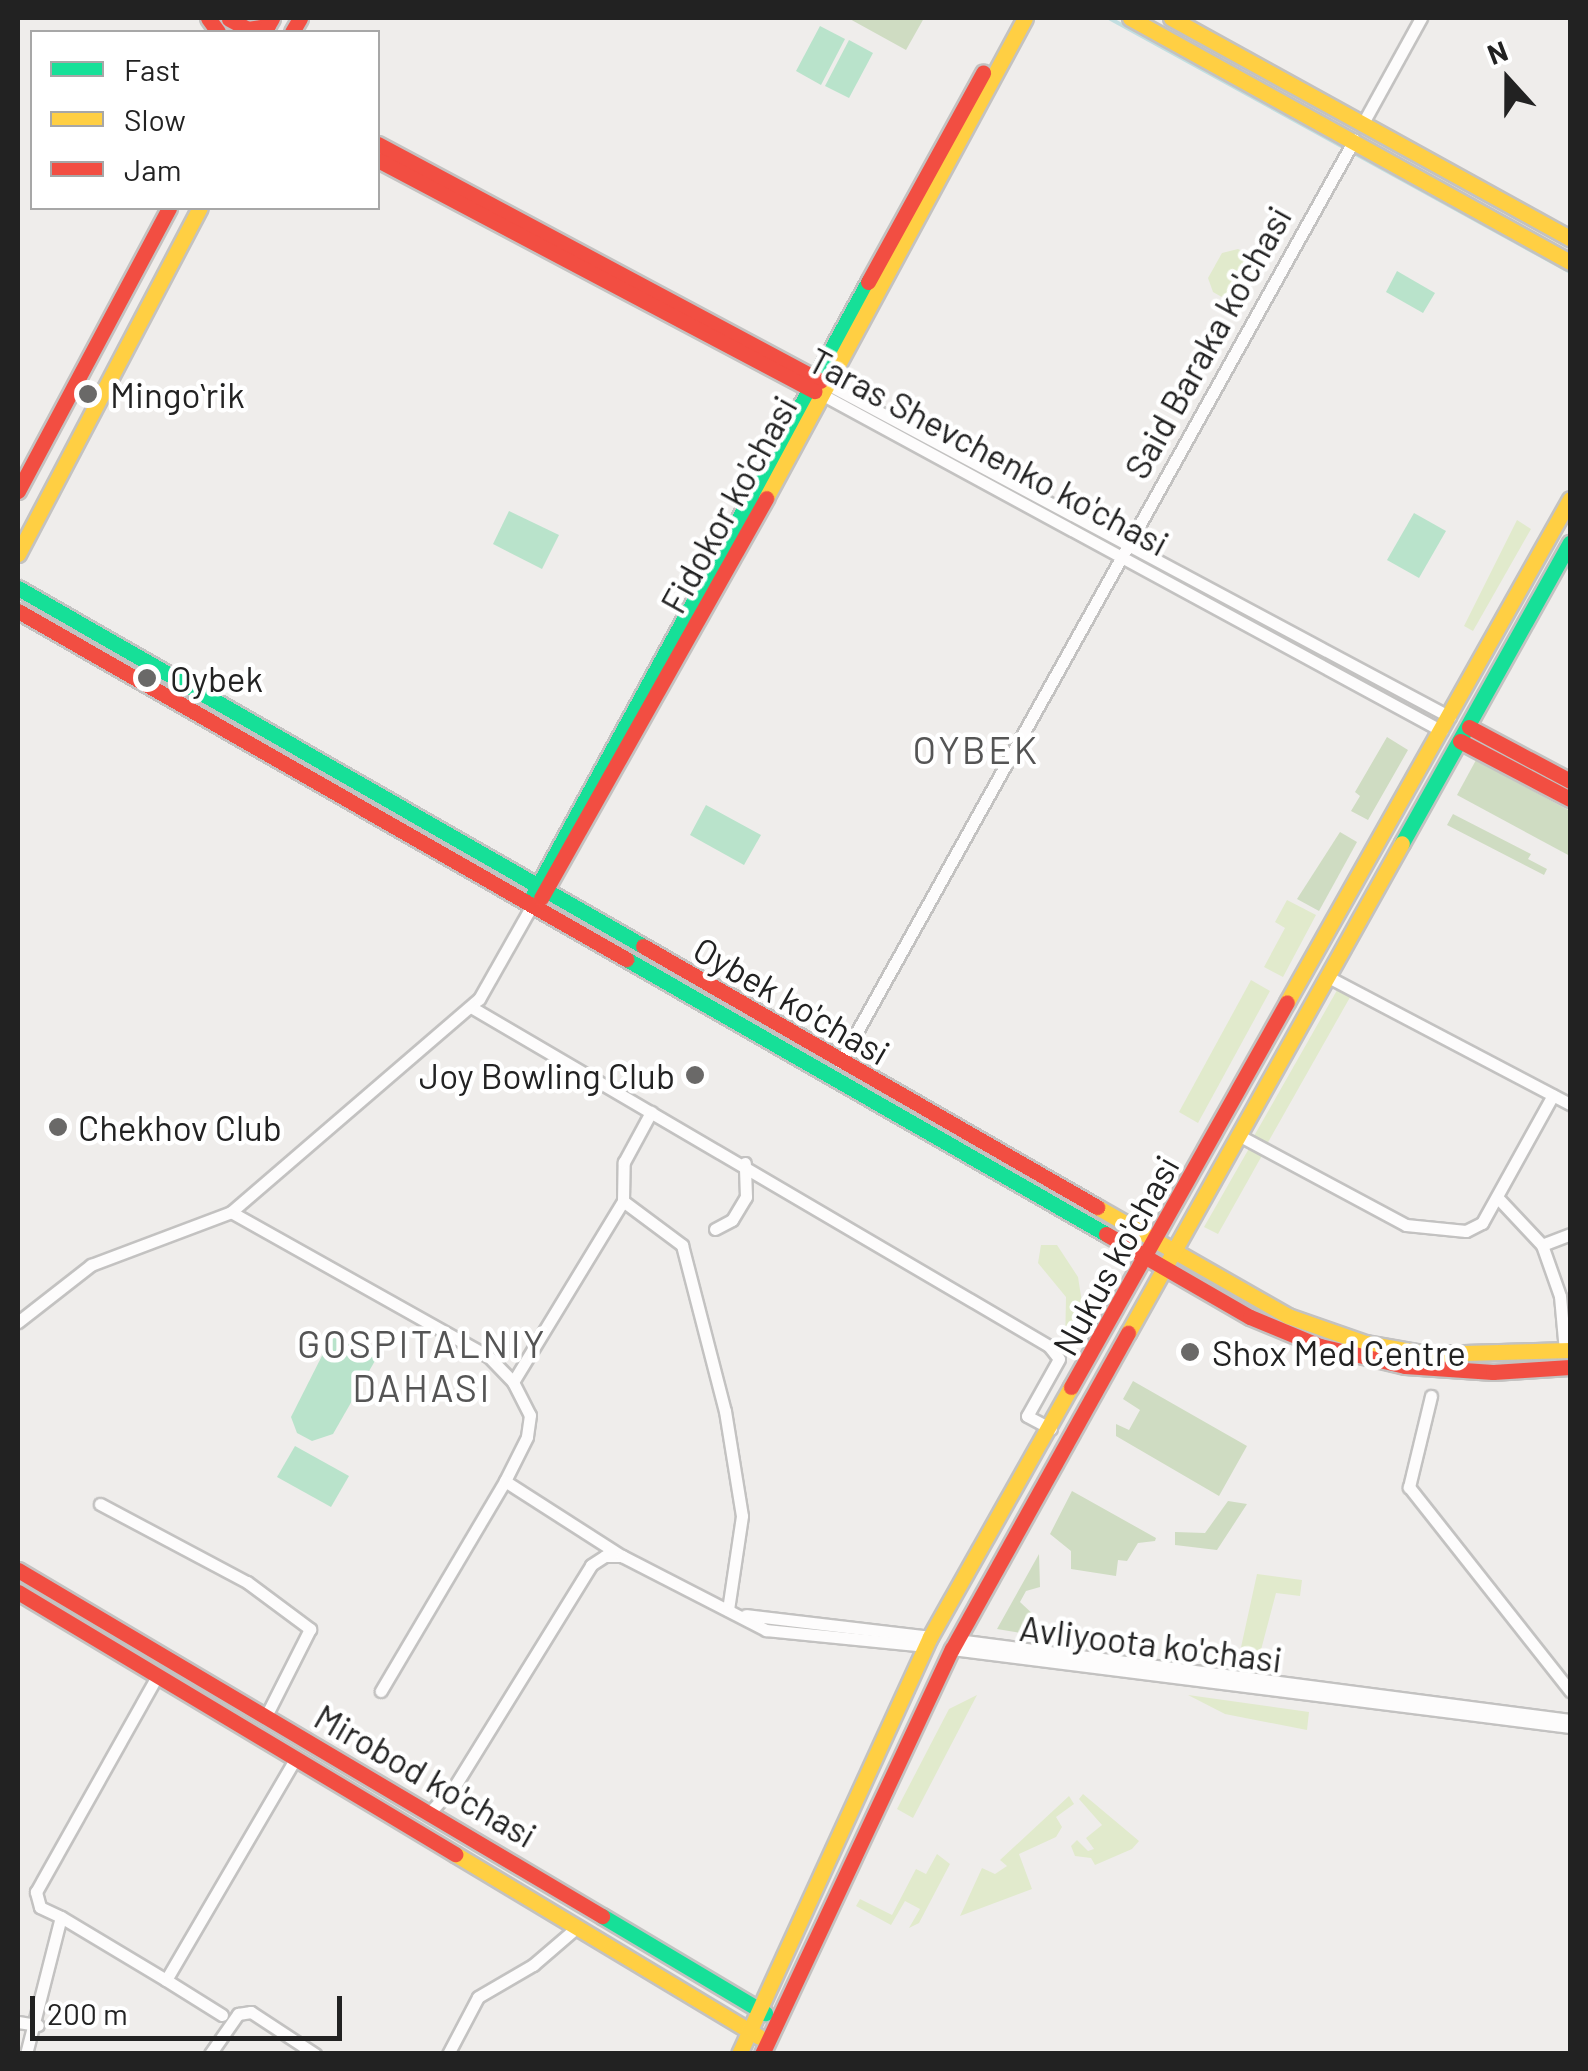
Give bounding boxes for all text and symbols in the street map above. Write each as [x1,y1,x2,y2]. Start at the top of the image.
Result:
legend [30,30,380,210]
north arrow [1458,30,1558,130]
text: N [1482,33,1512,71]
text: Fast [124,51,181,87]
text: Slow [124,101,186,137]
text: Jam [124,151,181,187]
street label: Said Baraka ko'chasi [1115,199,1299,485]
street label: Taras Shevchenko ko'chasi [802,338,1176,564]
place label: Mingoʻrik [110,373,245,415]
marker: Mingoʻrik [75,381,101,407]
street label: Fidokor ko'chasi [651,388,805,620]
place label: Oybek [170,657,263,699]
marker: Oybek [134,665,160,691]
district label: OYBEK [913,727,1039,773]
street label: Oybek ko'chasi [687,927,897,1073]
place label: Joy Bowling Club [419,1054,675,1096]
marker: Joy Bowling Club [684,1064,706,1086]
place label: Chekhov Club [78,1106,282,1148]
marker: Chekhov Club [47,1116,69,1138]
street label: Nukus ko'chasi [1043,1148,1187,1362]
district label: GOSPITALNIY DAHASI [297,1321,547,1410]
place label: Shox Med Centre [1212,1331,1466,1373]
marker: Shox Med Centre [1177,1339,1203,1365]
street label: Avliyoota ko'chasi [1017,1606,1285,1680]
street label: Mirobod ko'chasi [308,1695,544,1855]
scale bar [35,1976,348,2038]
text: 200 m [47,1995,128,2031]

